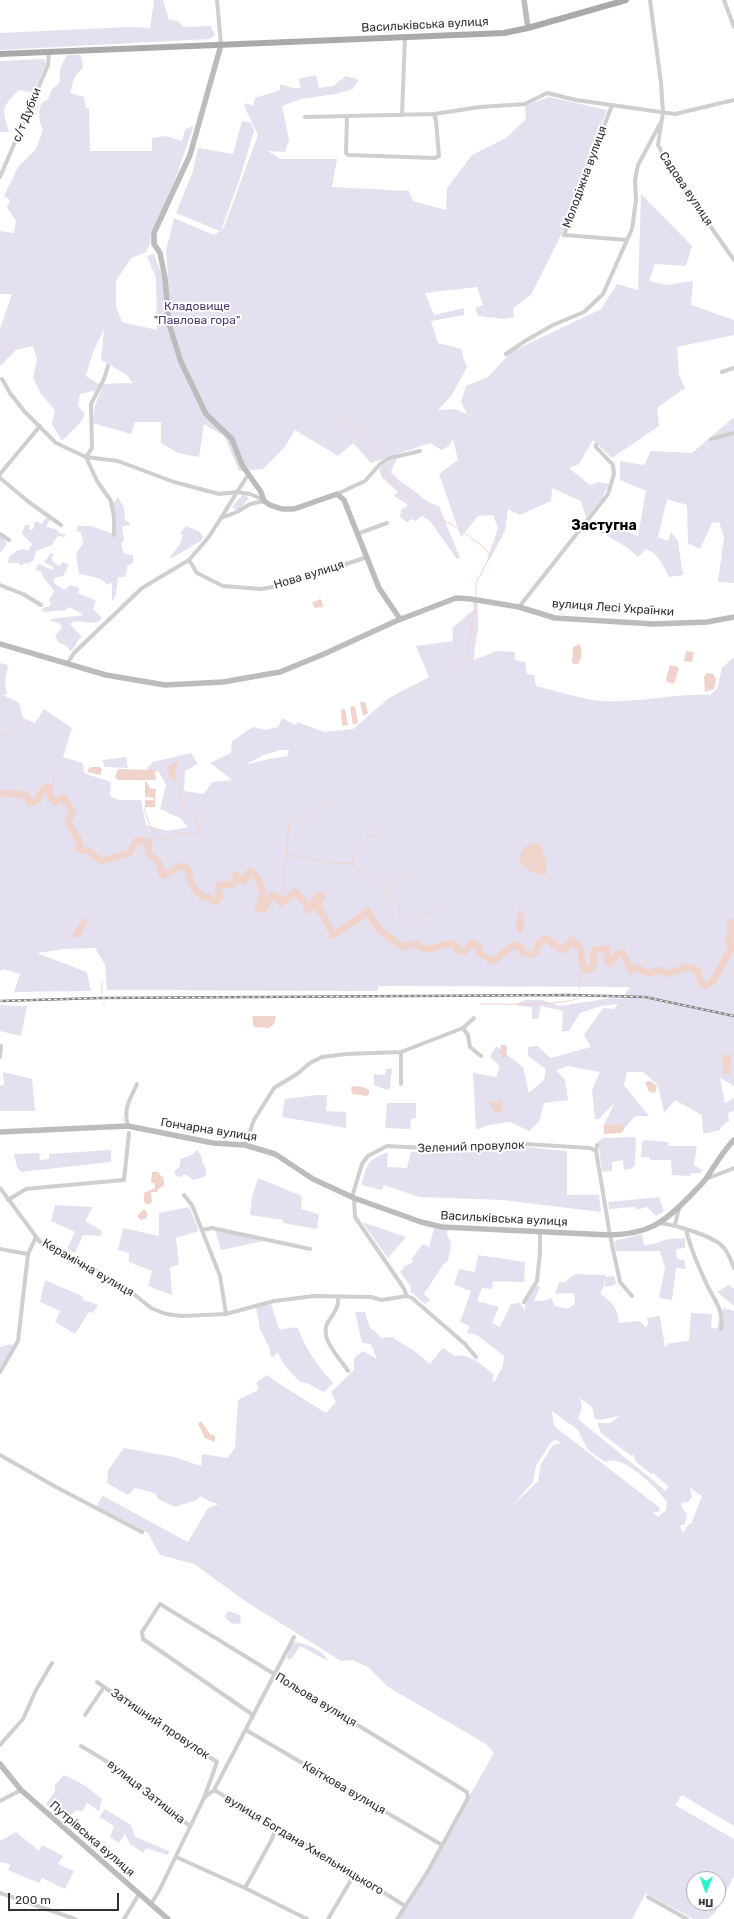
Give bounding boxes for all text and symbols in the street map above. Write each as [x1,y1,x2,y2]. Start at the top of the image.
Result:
street label: Васильківська вулиця [361,14,489,36]
street label: с/т Дубки [10,86,44,144]
street label: Молодіжна вулиця [560,124,610,230]
street label: Садова вулиця [656,149,716,229]
park label: Кладовище "Павлова гора" [154,300,240,328]
district label: Застугна [571,518,637,534]
street label: Нова вулиця [272,557,346,593]
street label: вулиця Лесі Українки [551,597,675,619]
street label: Гончарна вулиця [160,1115,258,1145]
street label: Зелений провулок [417,1138,525,1156]
street label: Васильківська вулиця [440,1208,568,1230]
street label: Керамічна вулиця [40,1236,136,1300]
street label: Польова вулиця [273,1670,359,1730]
street label: Затишний провулок [108,1686,212,1762]
street label: вулиця Затишна [104,1757,188,1827]
street label: Квіткова вулиця [300,1758,388,1818]
street label: вулиця Богдана Хмельницького [222,1792,386,1898]
street label: Путрівська вулиця [47,1798,137,1880]
north arrow [686,1871,726,1911]
scale bar [10,1885,121,1911]
text: 200 m [15,1893,51,1907]
text: Пн [698,1896,714,1909]

